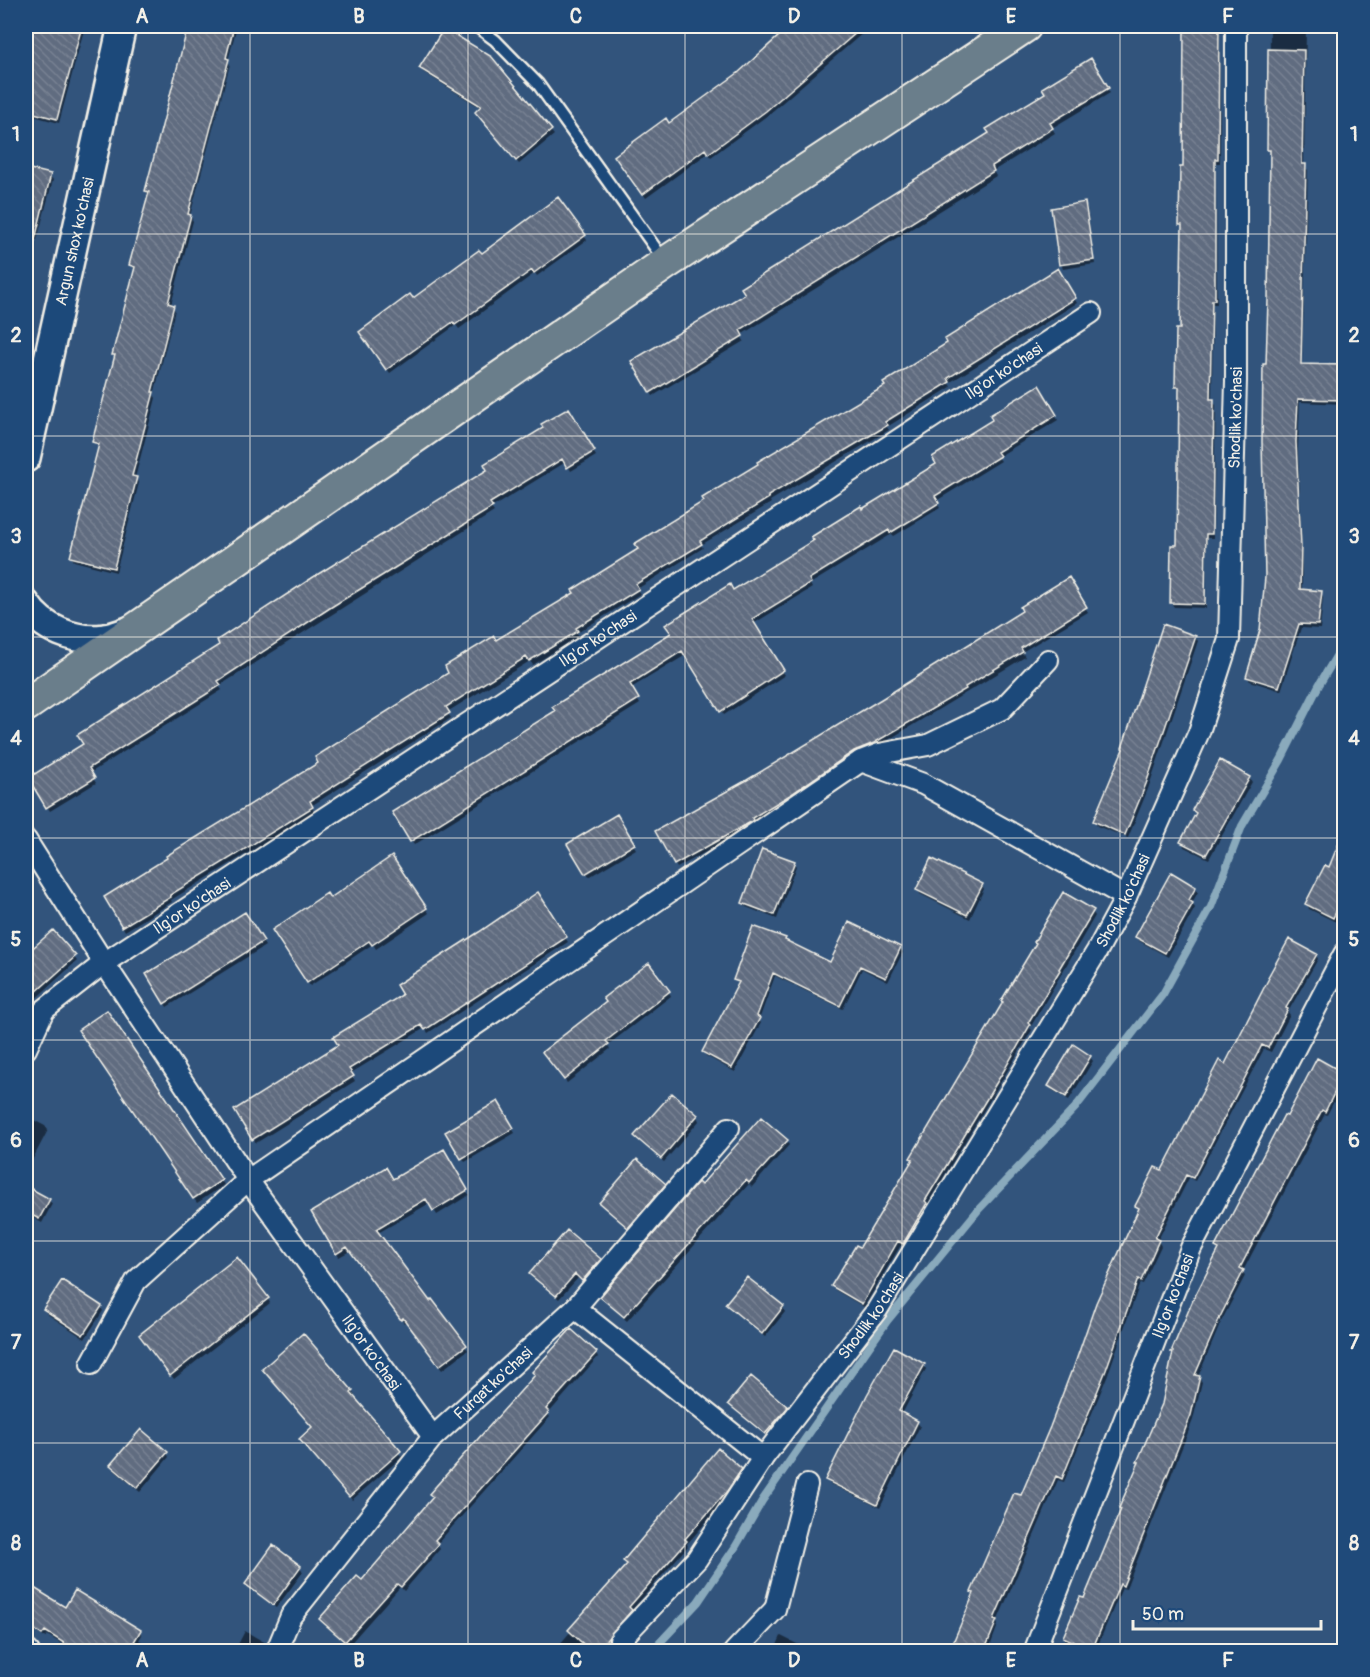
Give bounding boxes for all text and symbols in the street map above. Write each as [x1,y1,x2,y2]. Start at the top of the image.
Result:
text: A [136,4,149,29]
text: B [353,4,365,29]
text: C [570,4,582,29]
text: D [788,4,801,29]
text: E [1006,4,1017,29]
text: F [1222,4,1234,29]
text: 1 [12,122,20,147]
text: 1 [1350,122,1358,147]
street label: Argun shox ko'chasi [51,175,99,308]
text: 2 [10,323,22,348]
text: 2 [1348,323,1360,348]
street label: Ilg'or ko'chasi [961,339,1047,404]
street label: Shodlik ko'chasi [1225,367,1247,469]
text: 3 [10,524,22,549]
text: 3 [1348,524,1360,549]
street label: Ilg'or ko'chasi [555,606,641,672]
text: 4 [10,726,22,751]
text: 4 [1348,726,1360,751]
street label: Shodlik ko'chasi [1092,851,1155,951]
street label: Ilg'or ko'chasi [149,873,235,939]
text: 5 [11,927,22,952]
text: 5 [1349,927,1360,952]
text: 6 [10,1128,22,1153]
text: 6 [1348,1128,1360,1153]
street label: Ilg'or ko'chasi [1148,1251,1199,1341]
street label: Shodlik ko'chasi [834,1269,909,1364]
street label: Ilg'or ko'chasi [337,1311,405,1395]
text: 7 [11,1330,22,1355]
text: 7 [1349,1330,1360,1355]
street label: Furqat ko'chasi [450,1343,537,1424]
text: 8 [11,1531,21,1556]
text: 8 [1349,1531,1359,1556]
scale bar [1133,1593,1320,1631]
text: 50 m [1142,1603,1184,1626]
text: A [136,1648,149,1673]
text: B [353,1648,365,1673]
text: C [570,1648,582,1673]
text: D [788,1648,801,1673]
text: E [1006,1648,1017,1673]
text: F [1222,1648,1234,1673]

